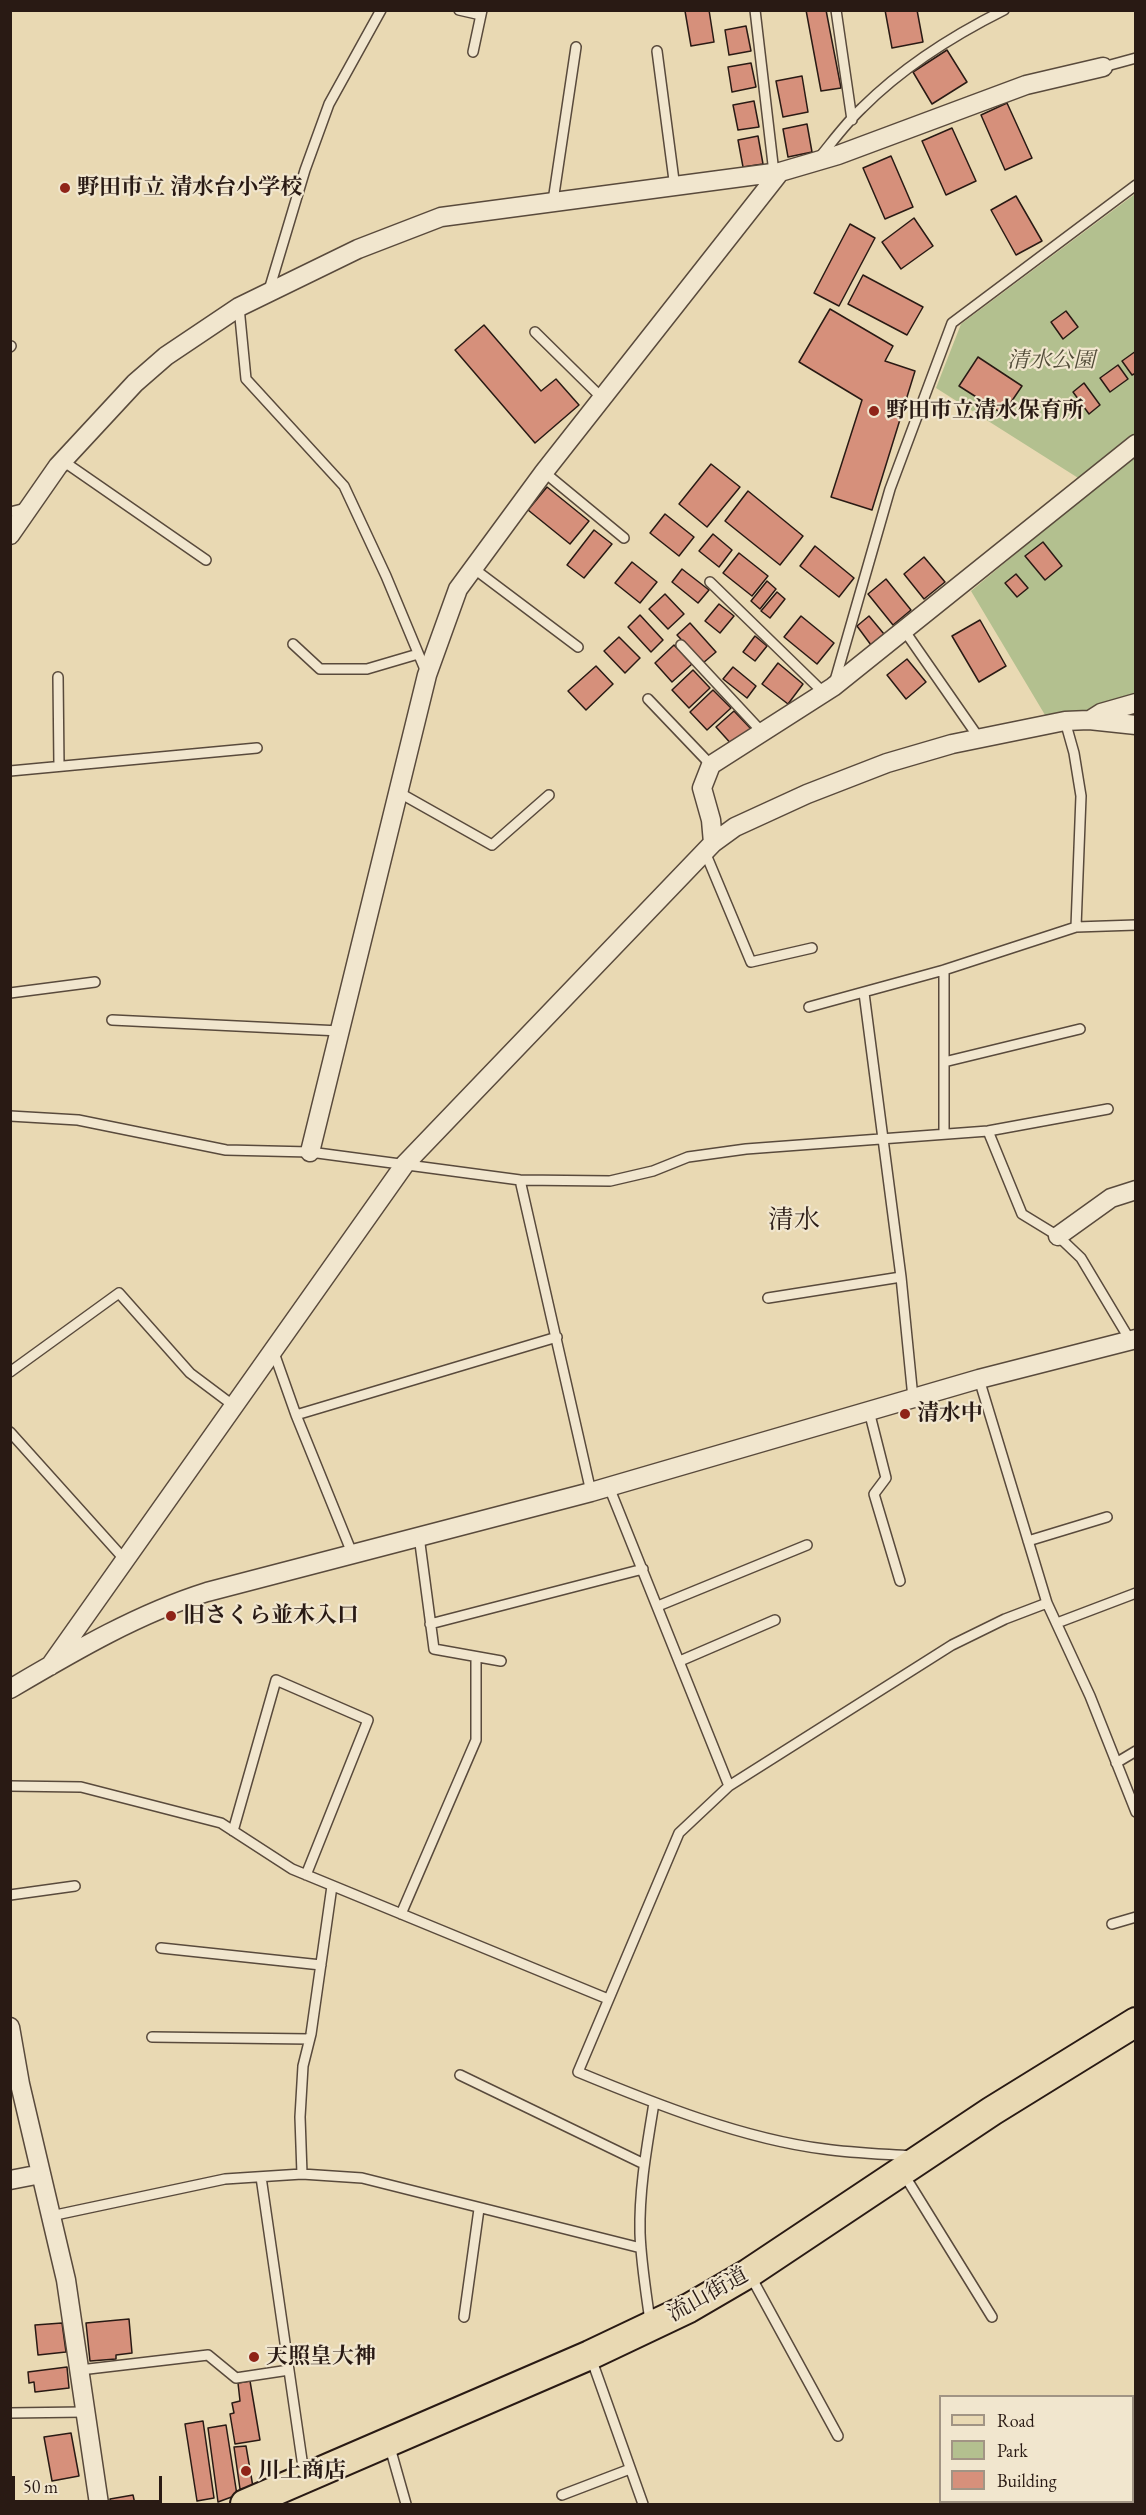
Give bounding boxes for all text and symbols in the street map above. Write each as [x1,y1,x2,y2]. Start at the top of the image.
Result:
place label: 野田市立 清水台小学校 [77,175,302,201]
marker: 野田市立 清水台小学校 [58,181,72,195]
park label: 清水公園 [1007,348,1095,374]
place label: 野田市立清水保育所 [886,398,1084,424]
marker: 野田市立清水保育所 [867,404,881,418]
district label: 清水 [768,1205,820,1237]
place label: 清水中 [917,1401,983,1427]
marker: 清水中 [898,1407,912,1421]
place label: 旧さくら並木入口 [183,1603,359,1629]
marker: 旧さくら並木入口 [164,1609,178,1623]
street label: 流山街道 [663,2262,753,2328]
place label: 天照皇大神 [266,2344,376,2370]
marker: 天照皇大神 [247,2350,261,2364]
legend [939,2395,1134,2503]
text: Road [997,2409,1035,2432]
text: Park [997,2439,1028,2462]
place label: 川上商店 [258,2458,346,2484]
scale bar [15,2464,165,2502]
marker: 川上商店 [239,2464,253,2478]
text: Building [997,2469,1057,2492]
text: 50 m [23,2475,58,2498]

